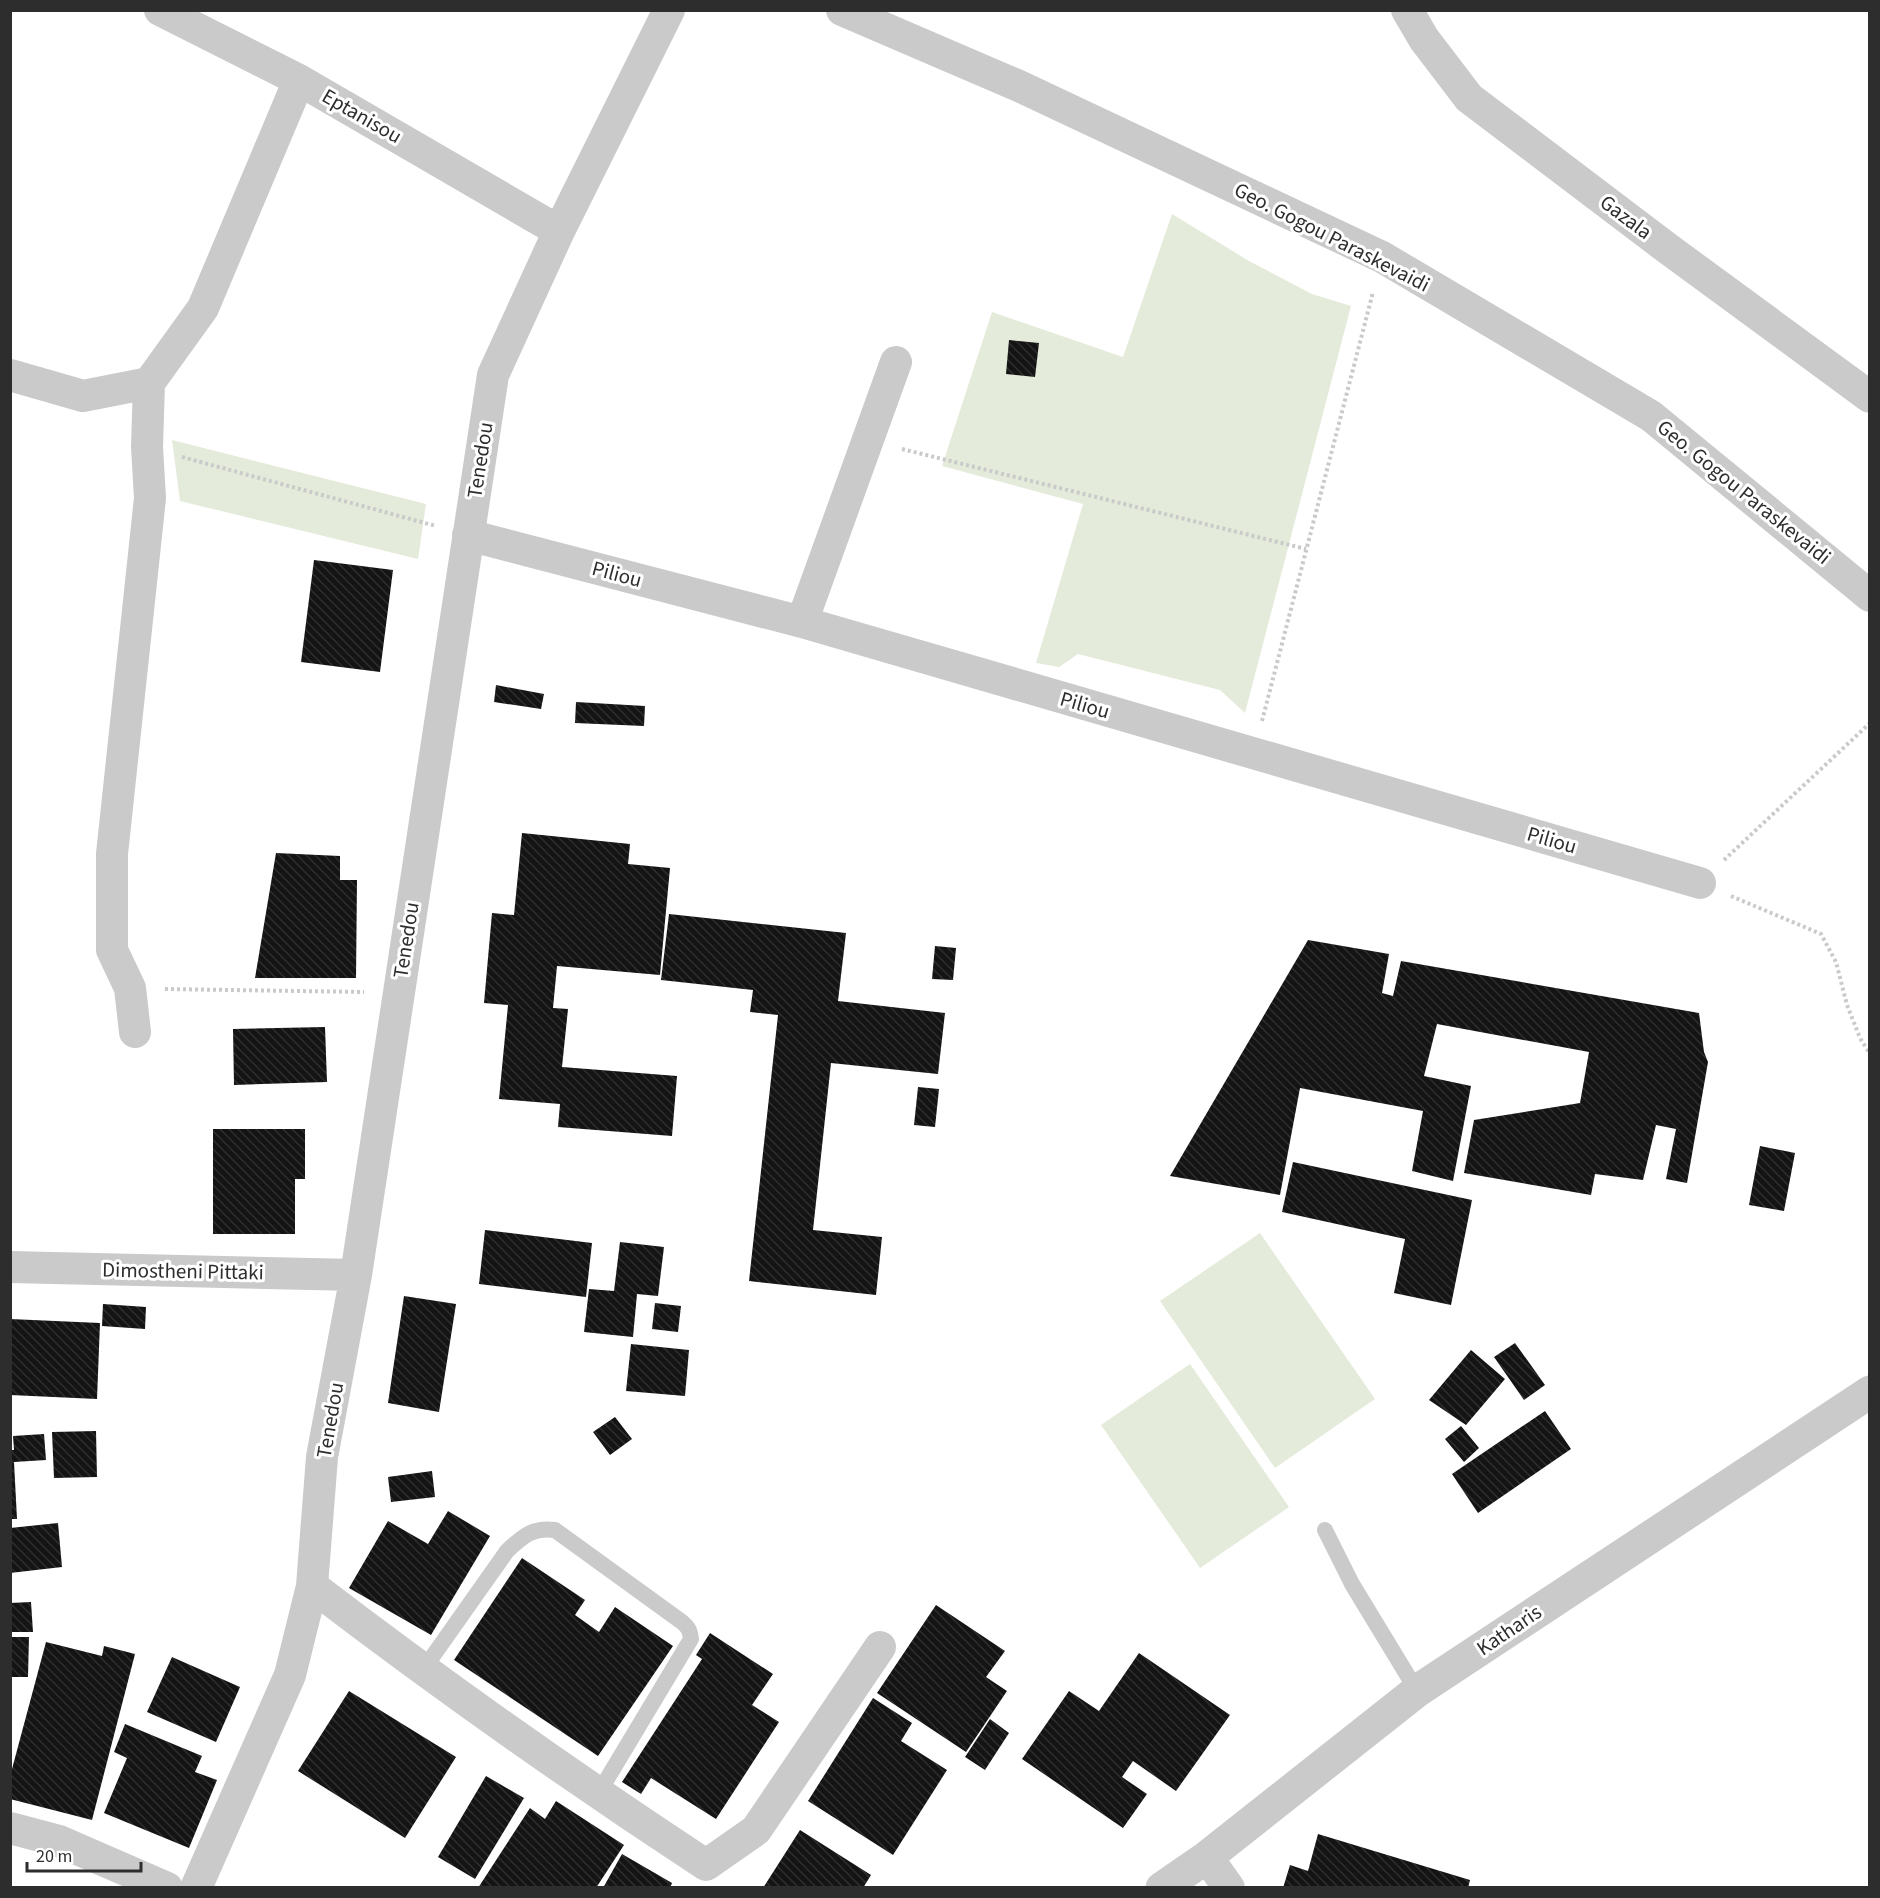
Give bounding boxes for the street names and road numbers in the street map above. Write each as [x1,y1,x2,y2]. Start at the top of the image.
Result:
street label: Eptanisou [316,81,408,151]
street label: Geo. Gogou Paraskevaidi [1229,175,1435,299]
street label: Gazala [1594,187,1658,247]
street label: Geo. Gogou Paraskevaidi [1651,412,1837,572]
street label: Tenedou [459,420,501,500]
street label: Piliou [589,553,645,595]
street label: Piliou [1057,684,1113,726]
street label: Piliou [1524,819,1580,861]
street label: Tenedou [385,900,427,980]
street label: Dimostheni Pittaki [102,1255,264,1287]
street label: Tenedou [309,1380,351,1460]
street label: Katharis [1470,1597,1548,1663]

